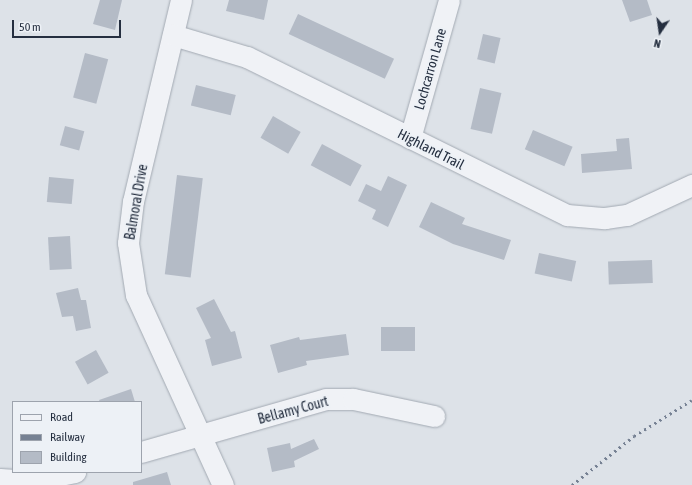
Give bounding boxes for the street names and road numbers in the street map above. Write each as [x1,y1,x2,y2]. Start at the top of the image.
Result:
street label: Lochcarron Lane [410,26,450,112]
street label: Highland Trail [395,125,467,173]
street label: Balmoral Drive [121,163,151,241]
street label: Bellamy Court [256,393,330,427]

